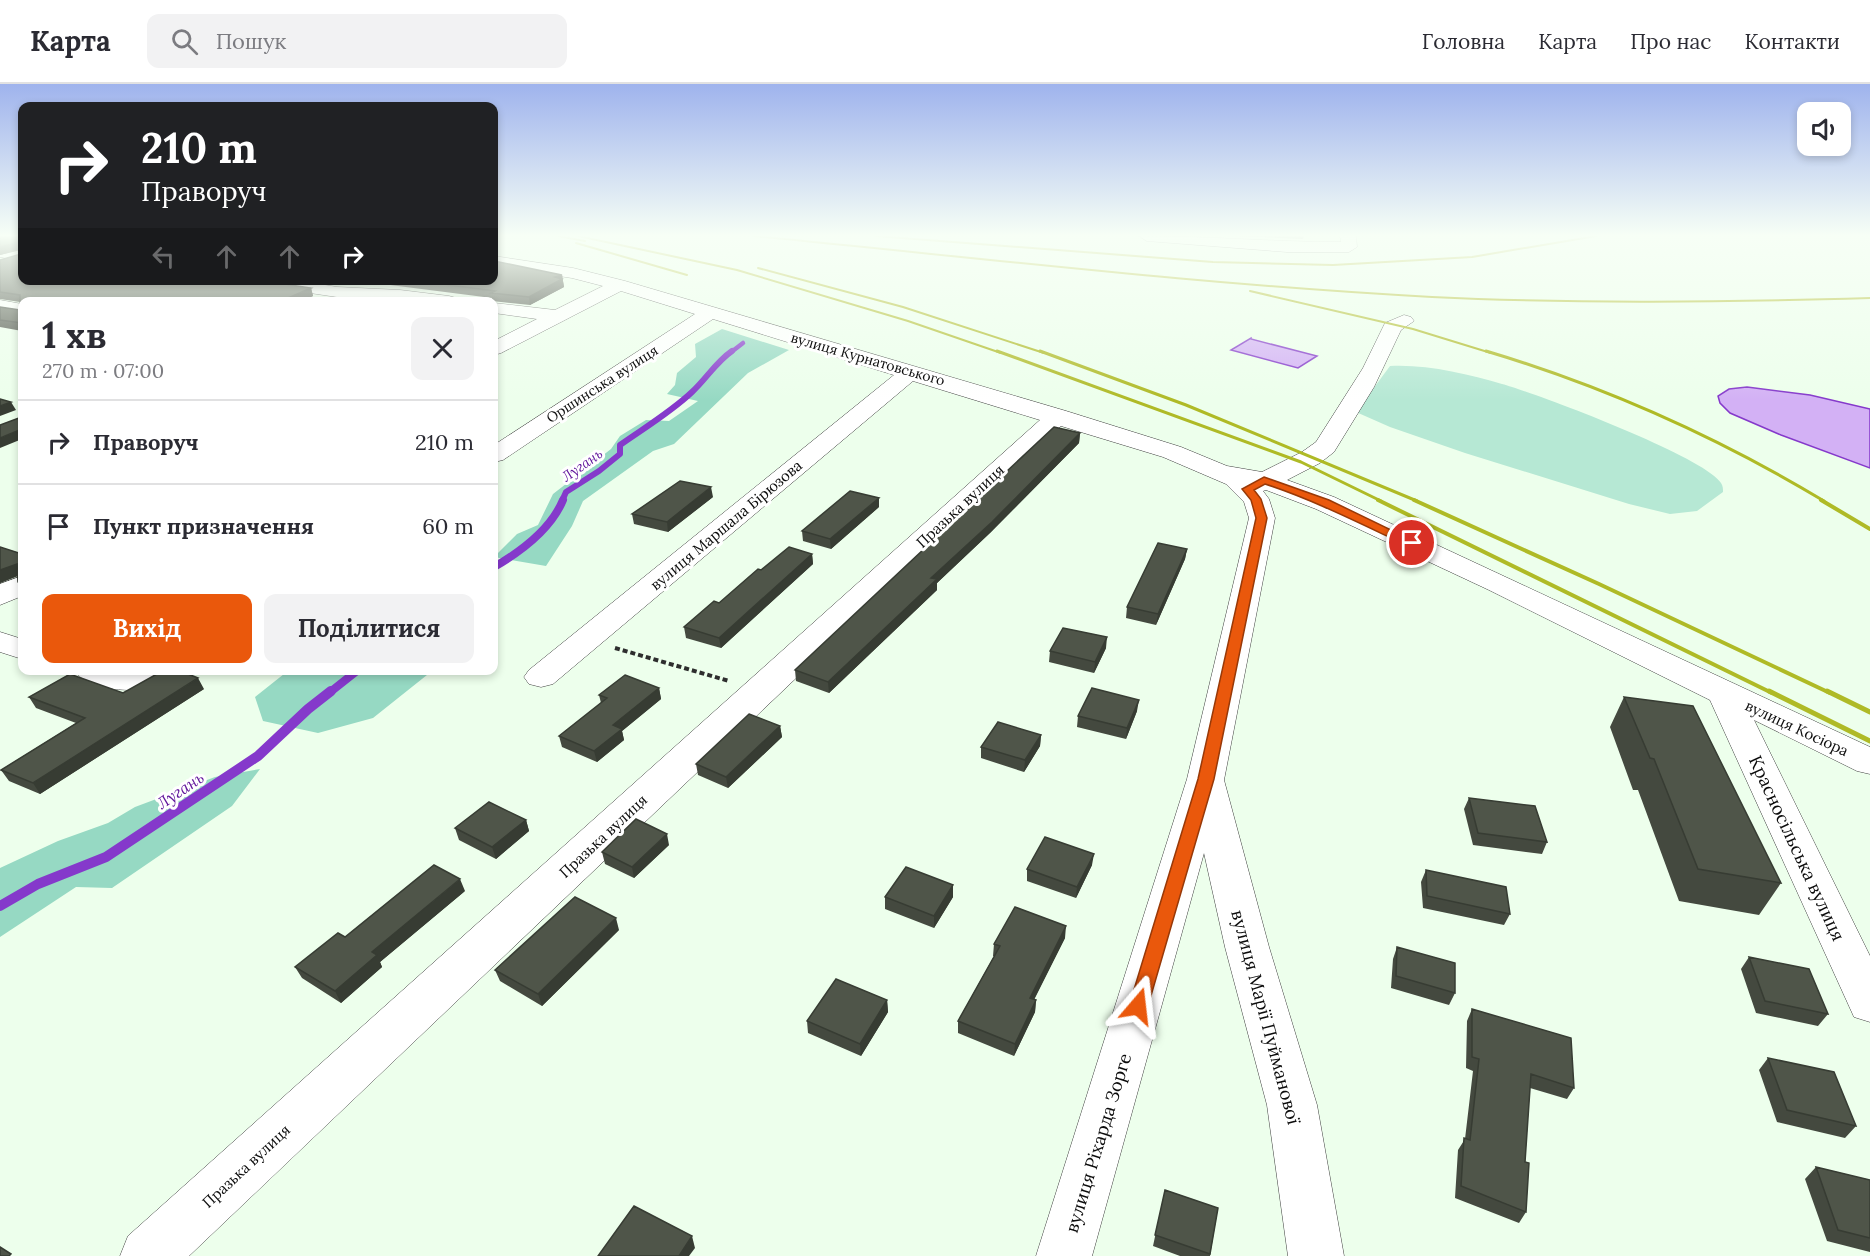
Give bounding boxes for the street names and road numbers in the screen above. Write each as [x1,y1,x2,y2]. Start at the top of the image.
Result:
street label: вулиця Курнатовського [789,328,947,390]
street label: Оршинська вулиця [543,341,661,427]
street label: вулиця Маршала Бірюзова [646,456,806,594]
street label: Празька вулиця [912,460,1008,552]
street label: вулиця Косіора [1742,696,1852,760]
street label: Красносільська вулиця [1744,752,1850,944]
street label: Празька вулиця [555,790,651,882]
street label: вулиця Марії Пуйманової [1226,907,1306,1127]
street label: вулиця Ріхарда Зорге [1060,1050,1136,1236]
street label: Празька вулиця [198,1120,294,1212]

